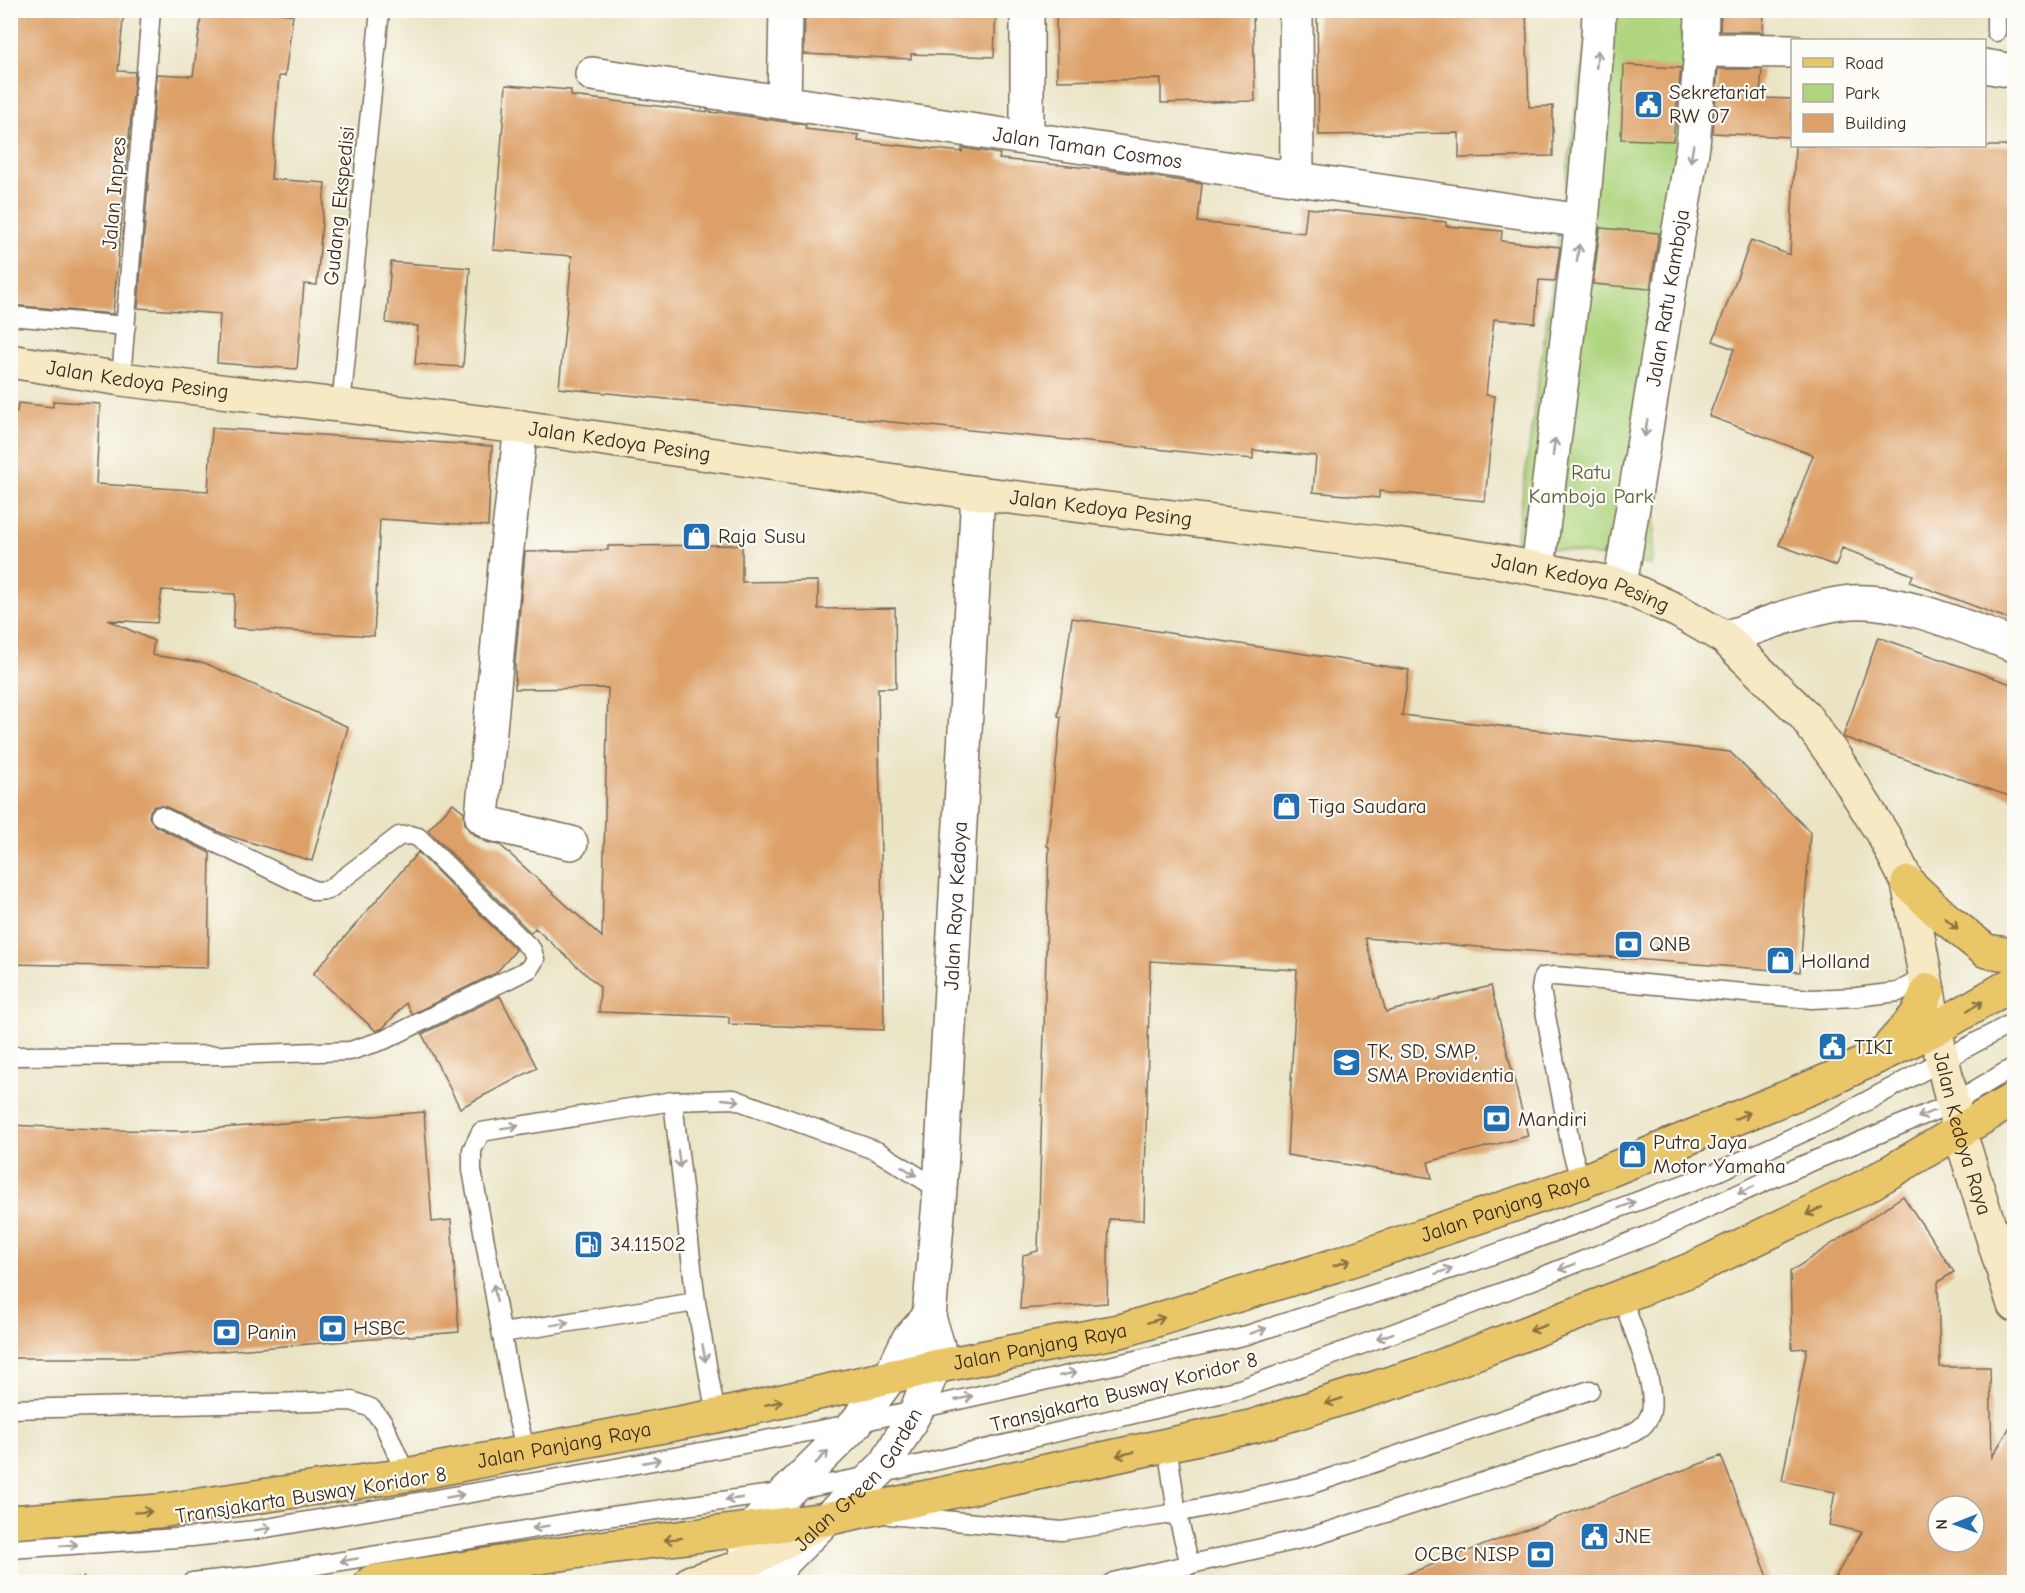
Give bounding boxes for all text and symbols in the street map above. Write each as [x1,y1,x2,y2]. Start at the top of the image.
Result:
legend [1791,39,1986,147]
one-way arrow [1591,50,1602,70]
text: Road [1845,53,1884,74]
place label: Sekretariat RW 07 [1669,80,1767,128]
text: Park [1845,83,1880,104]
public building icon: Sekretariat RW 07 [1632,88,1664,120]
text: Building [1845,113,1907,134]
street label: Jalan Taman Cosmos [991,122,1184,173]
street label: Gudang Ekspedisi [319,125,359,287]
street label: Jalan Inpres [97,136,131,250]
one-way arrow [1686,142,1697,162]
street label: Jalan Ratu Kamboja [1641,207,1694,388]
one-way arrow [1573,244,1584,264]
street label: Jalan Kedoya Pesing [45,355,230,404]
street label: Jalan Kedoya Pesing [527,416,712,466]
one-way arrow [1640,417,1651,437]
one-way arrow [1548,438,1559,457]
park label: Ratu Kamboja Park [1528,460,1654,508]
street label: Jalan Kedoya Pesing [1008,485,1194,531]
shop icon: Raja Susu [681,520,713,552]
place label: Raja Susu [718,524,806,548]
street label: Jalan Kedoya Pesing [1489,548,1673,618]
shop icon: Tiga Saudara [1271,790,1303,822]
place label: Tiga Saudara [1308,794,1427,818]
street label: Jalan Raya Kedoya [939,821,972,991]
one-way arrow [1943,916,1958,930]
bank icon: QNB [1612,928,1644,960]
place label: QNB [1649,932,1691,956]
shop icon: Holland [1764,945,1796,977]
place label: Holland [1801,949,1870,973]
one-way arrow [1966,1000,1983,1012]
public building icon: TIKI [1817,1031,1849,1063]
place label: TIKI [1854,1035,1893,1059]
place label: TK, SD, SMP, SMA Providentia [1367,1039,1514,1087]
school or university icon: TK, SD, SMP, SMA Providentia [1330,1047,1362,1079]
street label: Jalan Kedoya Raya [1929,1049,1997,1218]
one-way arrow [721,1095,740,1106]
bank icon: Mandiri [1481,1103,1513,1135]
place label: Mandiri [1518,1107,1587,1131]
one-way arrow [1917,1109,1936,1120]
one-way arrow [1732,1110,1751,1121]
one-way arrow [500,1121,519,1132]
place label: Putra Jaya Motor Yamaha [1653,1130,1786,1178]
shop icon: Putra Jaya Motor Yamaha [1616,1138,1648,1170]
one-way arrow [674,1149,685,1169]
one-way arrow [900,1164,917,1177]
street label: Jalan Panjang Raya [1418,1168,1593,1247]
one-way arrow [1738,1185,1756,1197]
one-way arrow [1617,1199,1636,1210]
one-way arrow [1805,1206,1823,1218]
fuel station icon: 34.11502 [573,1228,605,1260]
place label: 34.11502 [610,1232,686,1256]
one-way arrow [1332,1256,1351,1267]
one-way arrow [1558,1262,1577,1273]
one-way arrow [1434,1265,1453,1276]
one-way arrow [489,1284,500,1304]
bank icon: HSBC [316,1312,348,1344]
one-way arrow [1146,1314,1165,1325]
bank icon: Panin [210,1316,242,1348]
place label: HSBC [353,1316,406,1340]
one-way arrow [550,1318,569,1329]
street label: Jalan Panjang Raya [951,1318,1129,1375]
place label: Panin [247,1320,297,1344]
one-way arrow [1529,1324,1547,1335]
one-way arrow [1248,1325,1267,1336]
one-way arrow [1376,1332,1395,1343]
one-way arrow [699,1342,710,1362]
street label: Transjakarta Busway Koridor 8 [988,1347,1260,1437]
one-way arrow [1058,1368,1077,1380]
one-way arrow [954,1392,973,1403]
one-way arrow [1325,1396,1344,1407]
one-way arrow [764,1397,783,1409]
street label: Jalan Green Garden [789,1404,927,1556]
street label: Jalan Panjang Raya [475,1417,653,1473]
one-way arrow [1116,1449,1135,1460]
one-way arrow [815,1450,830,1464]
one-way arrow [641,1455,661,1466]
street label: Transjakarta Busway Koridor 8 [174,1462,448,1528]
one-way arrow [445,1490,465,1501]
one-way arrow [725,1494,745,1505]
north arrow [1926,1494,1986,1554]
one-way arrow [133,1506,153,1517]
text: N [1933,1519,1951,1530]
public building icon: JNE [1578,1520,1610,1552]
one-way arrow [532,1522,552,1533]
one-way arrow [253,1523,272,1534]
place label: JNE [1615,1524,1651,1548]
one-way arrow [664,1533,684,1544]
bank icon: OCBC NISP [1524,1538,1556,1570]
one-way arrow [58,1539,78,1550]
place label: OCBC NISP [1414,1542,1519,1566]
one-way arrow [340,1555,359,1566]

